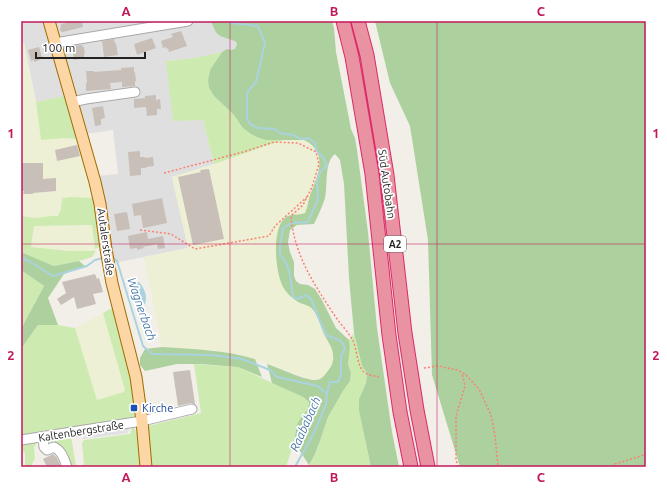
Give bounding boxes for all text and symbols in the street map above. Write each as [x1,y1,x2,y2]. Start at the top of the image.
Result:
text: A [121,4,131,18]
text: B [330,4,339,18]
text: C [537,4,546,18]
scale bar [36,34,145,60]
text: 100 m [42,41,75,54]
text: 1 [7,126,15,140]
text: 1 [652,126,660,140]
street label: Süd Autobahn [376,149,398,219]
street label: Autalerstraße [95,207,117,277]
road number: A2 [384,236,406,252]
water label: Wagnerbach [125,276,159,342]
text: 2 [7,348,15,362]
text: 2 [652,348,660,362]
water label: Raababach [287,395,323,453]
place label: Kirche [142,402,173,414]
marker: Kirche [129,403,139,413]
street label: Kaltenbergstraße [37,418,125,444]
text: A [121,470,131,484]
text: B [330,470,339,484]
text: C [537,470,546,484]

